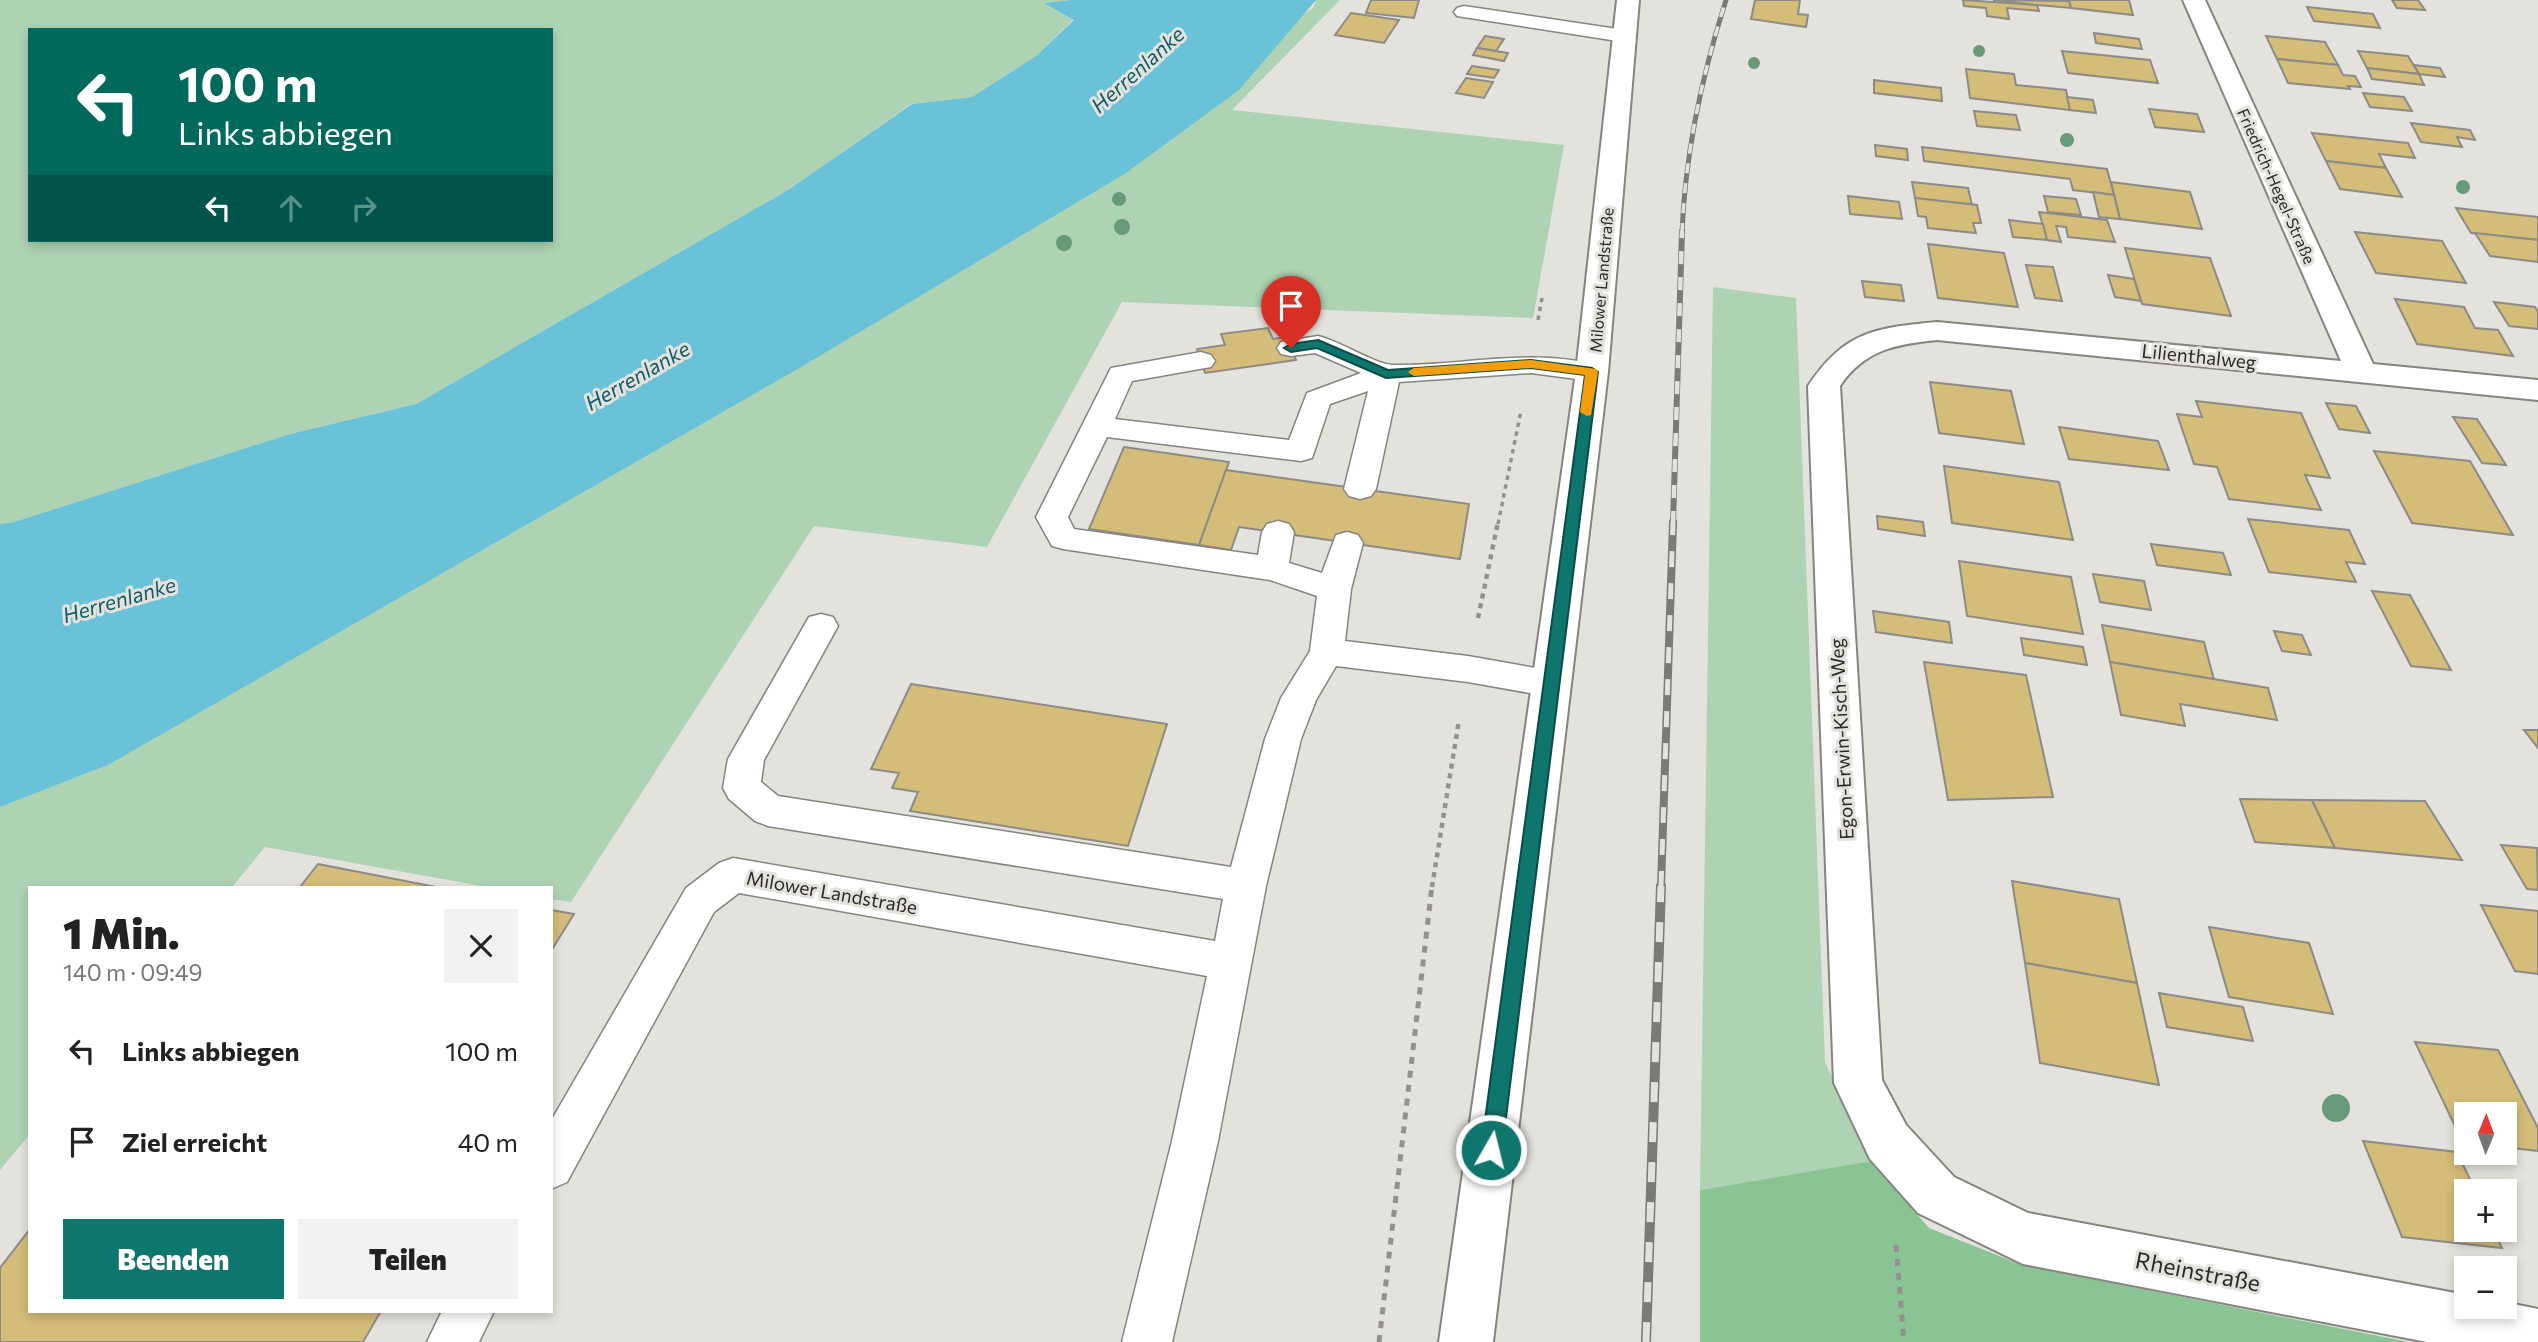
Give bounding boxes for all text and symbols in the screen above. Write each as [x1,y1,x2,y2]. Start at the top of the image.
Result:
water label: Herrenlanke [1085,21,1189,117]
text: 100 m [178,52,317,112]
icon: left [63,56,154,147]
street label: Friedrich-Hegel-Straße [2234,105,2320,267]
text: Links abbiegen [178,112,393,152]
icon: left [199,189,237,227]
icon: ahead [272,189,310,227]
icon: right [345,189,383,227]
street label: Milower Landstraße [1585,207,1617,353]
pin [1261,276,1321,348]
icon: arrive [1272,287,1310,325]
water label: Herrenlanke [580,335,694,415]
street label: Lilienthalweg [2141,339,2257,373]
water label: Herrenlanke [59,571,179,627]
street label: Egon-Erwin-Kisch-Weg [1824,638,1858,840]
street label: Milower Landstraße [745,866,919,918]
text: 1 Min. [63,906,180,958]
button: close [444,909,518,983]
text: 140 m · 09:49 [63,958,203,986]
icon: left [63,1032,101,1070]
text: Links abbiegen [122,1035,300,1066]
text: 100 m [445,1035,518,1066]
north arrow [2454,1102,2516,1166]
map controls [2454,1102,2517,1319]
position arrow [1454,1113,1528,1187]
icon: arrive [63,1123,101,1161]
text: Ziel erreicht [122,1126,267,1157]
text: 40 m [458,1126,518,1157]
button: + [2454,1179,2517,1242]
button: Beenden [63,1219,284,1299]
button: Teilen [298,1219,518,1299]
street label: Rheinstraße [2133,1245,2263,1297]
button: − [2454,1256,2517,1319]

